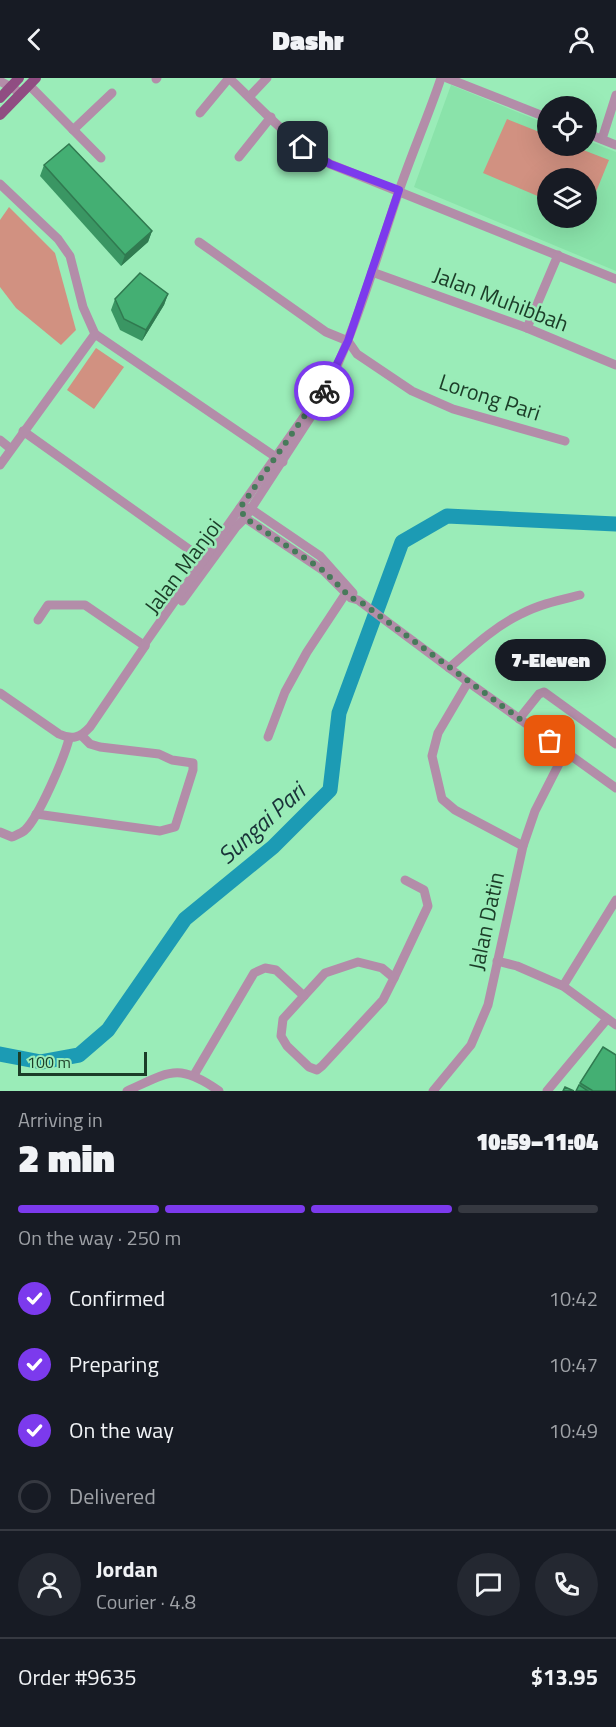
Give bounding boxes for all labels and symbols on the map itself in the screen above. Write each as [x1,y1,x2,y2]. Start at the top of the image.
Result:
pin [277,121,328,172]
street label: Jalan Muhibbah [428,258,574,340]
courier [294,361,354,421]
street label: Lorong Pari [435,365,545,429]
street label: Jalan Manjoi [136,511,230,621]
callout: 7-Eleven [494,639,606,681]
pin [524,715,575,766]
water label: Sungai Pari [209,772,315,872]
street label: Jalan Datin [459,869,513,973]
scale bar [18,1049,147,1076]

